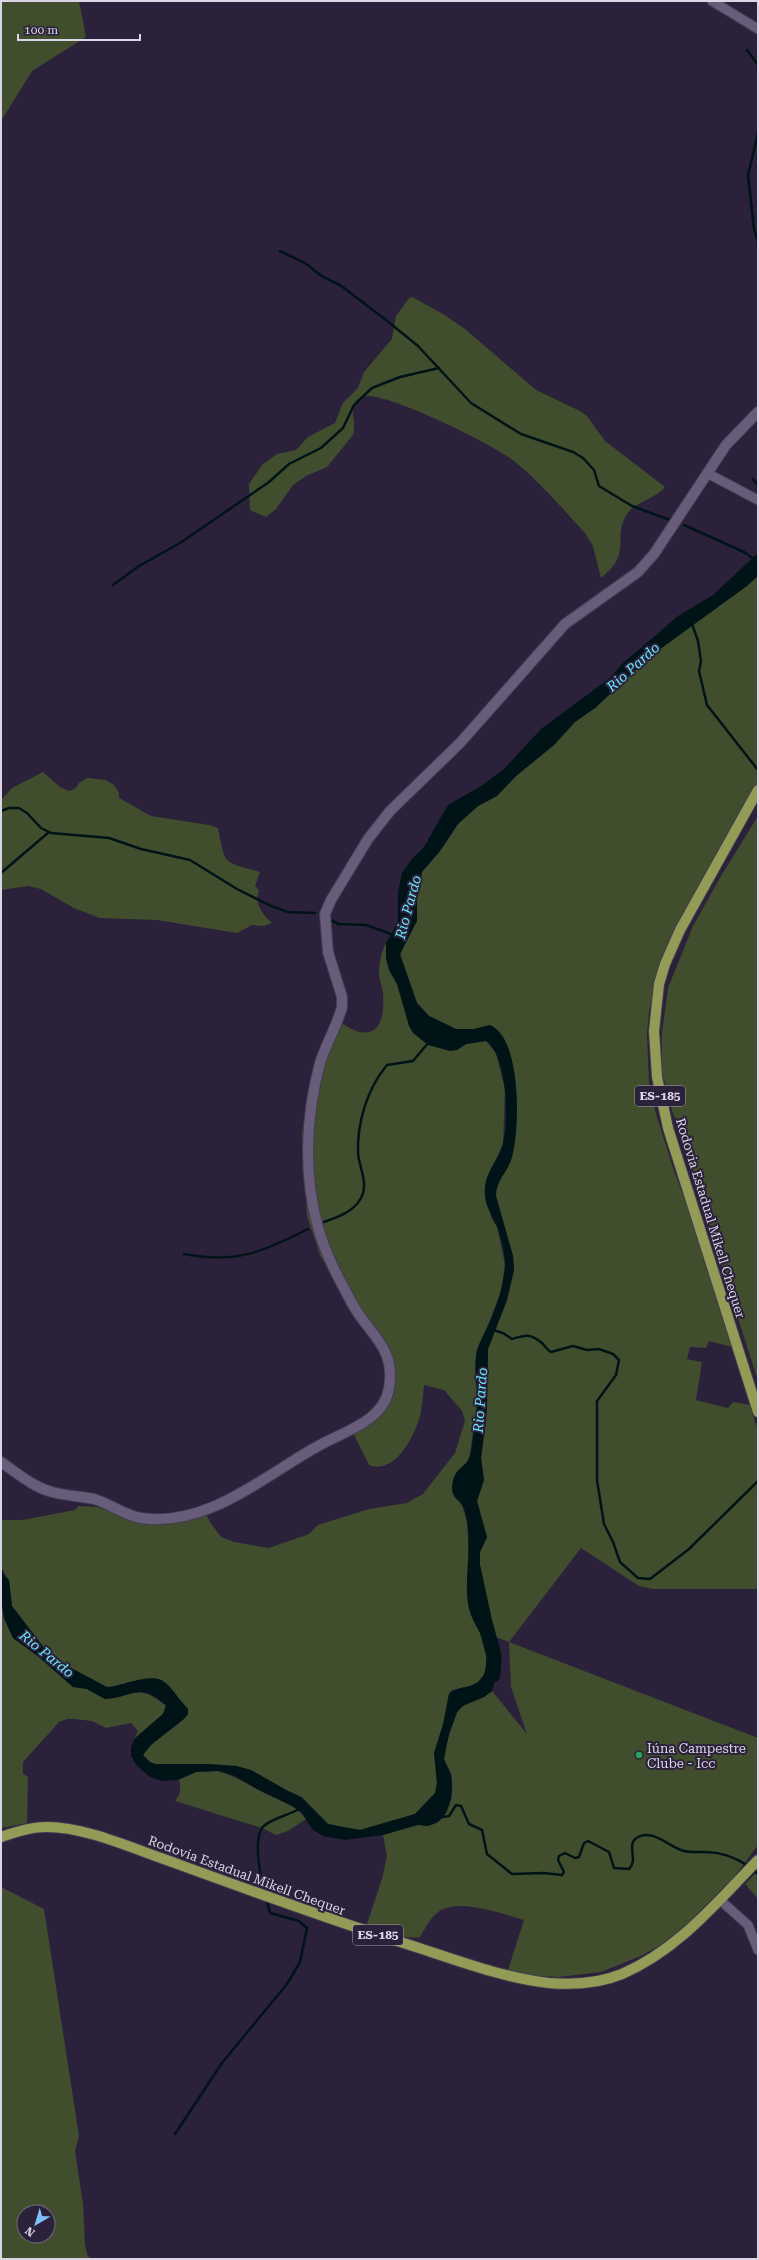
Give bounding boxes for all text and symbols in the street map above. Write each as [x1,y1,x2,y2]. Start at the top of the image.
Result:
scale bar [18,16,140,42]
text: 100 m [24,23,58,37]
water label: Rio Pardo [603,639,663,695]
water label: Rio Pardo [392,873,424,942]
road number: ES-185 [635,1086,685,1106]
street label: Rodovia Estadual Mikell Chequer [673,1116,748,1321]
water label: Rio Pardo [470,1367,490,1434]
water label: Rio Pardo [16,1627,77,1681]
place label: Iúna Campestre Clube - Icc [647,1741,746,1771]
marker: Iúna Campestre Clube - Icc [634,1750,644,1760]
street label: Rodovia Estadual Mikell Chequer [146,1833,348,1918]
road number: ES-185 [353,1925,403,1945]
north arrow [16,2204,56,2244]
text: N [22,2223,37,2239]

